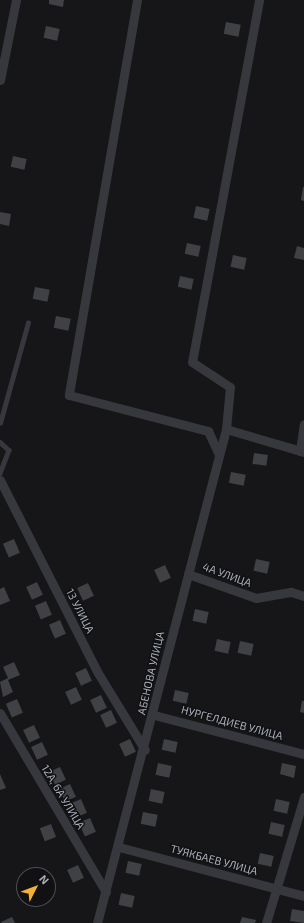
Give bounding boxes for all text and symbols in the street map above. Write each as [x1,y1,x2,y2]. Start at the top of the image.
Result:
street label: 4А УЛИЦА [201,560,253,590]
street label: 13 УЛИЦА [63,587,97,635]
street label: АБЕНОВА УЛИЦА [135,630,167,716]
street label: НУРГЕЛДИЕВ УЛИЦА [180,703,284,743]
street label: 12А, 6А УЛИЦА [39,762,87,832]
street label: ТУЯКБАЕВ УЛИЦА [169,842,259,878]
north arrow [16,867,56,907]
text: N [37,872,52,887]

